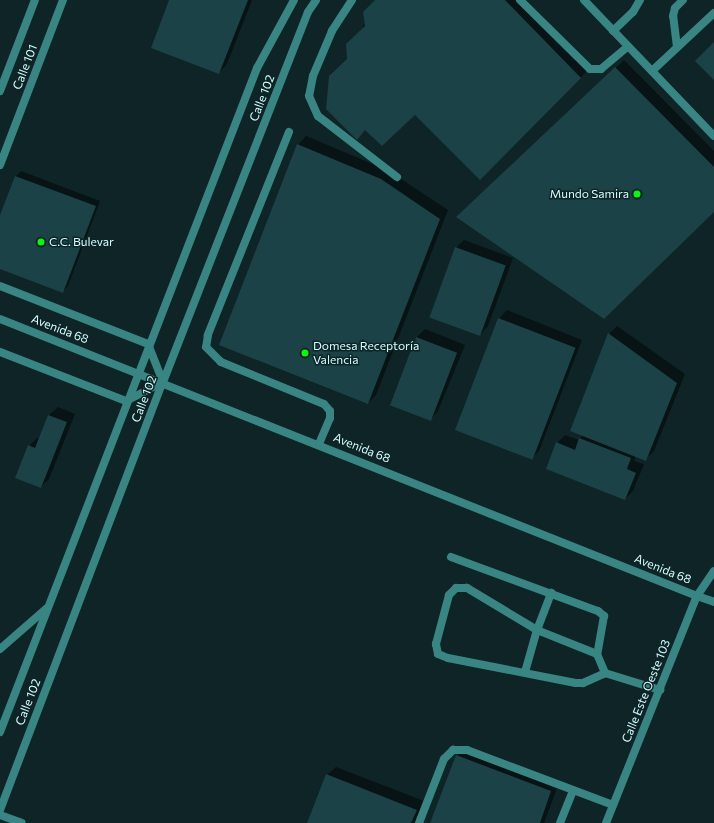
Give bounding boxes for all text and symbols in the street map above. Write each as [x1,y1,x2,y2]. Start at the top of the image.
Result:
street label: Calle 101 [10,42,40,92]
street label: Calle 102 [247,73,277,123]
place label: Mundo Samira [550,187,629,201]
marker: Mundo Samira [632,189,642,199]
place label: C.C. Bulevar [49,235,114,249]
marker: C.C. Bulevar [36,237,46,247]
street label: Avenida 68 [29,312,91,346]
place label: Domesa Receptoría Valencia [313,339,419,367]
marker: Domesa Receptoría Valencia [300,348,310,358]
street label: Calle 102 [129,374,159,424]
street label: Avenida 68 [331,430,393,466]
street label: Avenida 68 [632,551,694,587]
street label: Calle Este Oeste 103 [619,637,673,745]
street label: Calle 102 [13,677,43,727]

